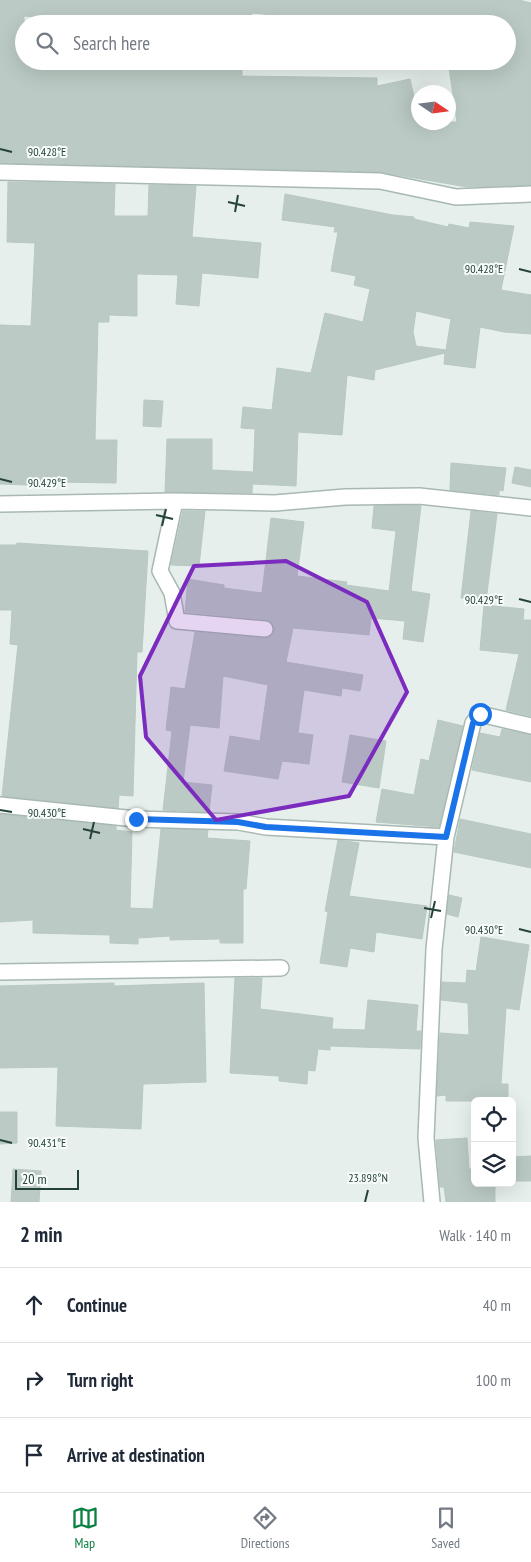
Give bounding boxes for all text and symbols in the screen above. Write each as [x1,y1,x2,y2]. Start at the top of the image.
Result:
search box [15,15,516,70]
icon: search [33,29,61,57]
text: Search here [73,31,150,55]
north arrow [411,85,456,130]
text: 90.428°E [28,144,66,159]
text: 90.428°E [465,261,503,276]
text: 90.429°E [28,475,66,490]
text: 90.429°E [465,592,503,607]
route start [469,703,492,726]
text: 90.430°E [28,805,66,820]
route end [125,808,148,831]
text: 90.430°E [465,922,503,937]
map controls [471,1097,516,1187]
button: locate [471,1097,516,1142]
text: 90.431°E [28,1135,66,1150]
button: layers [471,1142,516,1187]
scale bar [15,1167,79,1190]
text: 20 m [22,1170,47,1188]
text: 23.898°N [348,1170,388,1185]
text: 2 min [20,1221,62,1248]
text: Walk · 140 m [439,1225,511,1245]
icon: ahead [20,1291,48,1319]
text: Continue [67,1293,127,1317]
text: 40 m [483,1295,511,1315]
icon: right [20,1366,48,1394]
text: Turn right [67,1368,133,1392]
text: 100 m [476,1370,511,1390]
icon: arrive [20,1441,48,1469]
text: Arrive at destination [67,1443,205,1467]
tab: Map [71,1504,99,1552]
tab: Directions [241,1504,289,1552]
tab: Saved [431,1504,460,1552]

